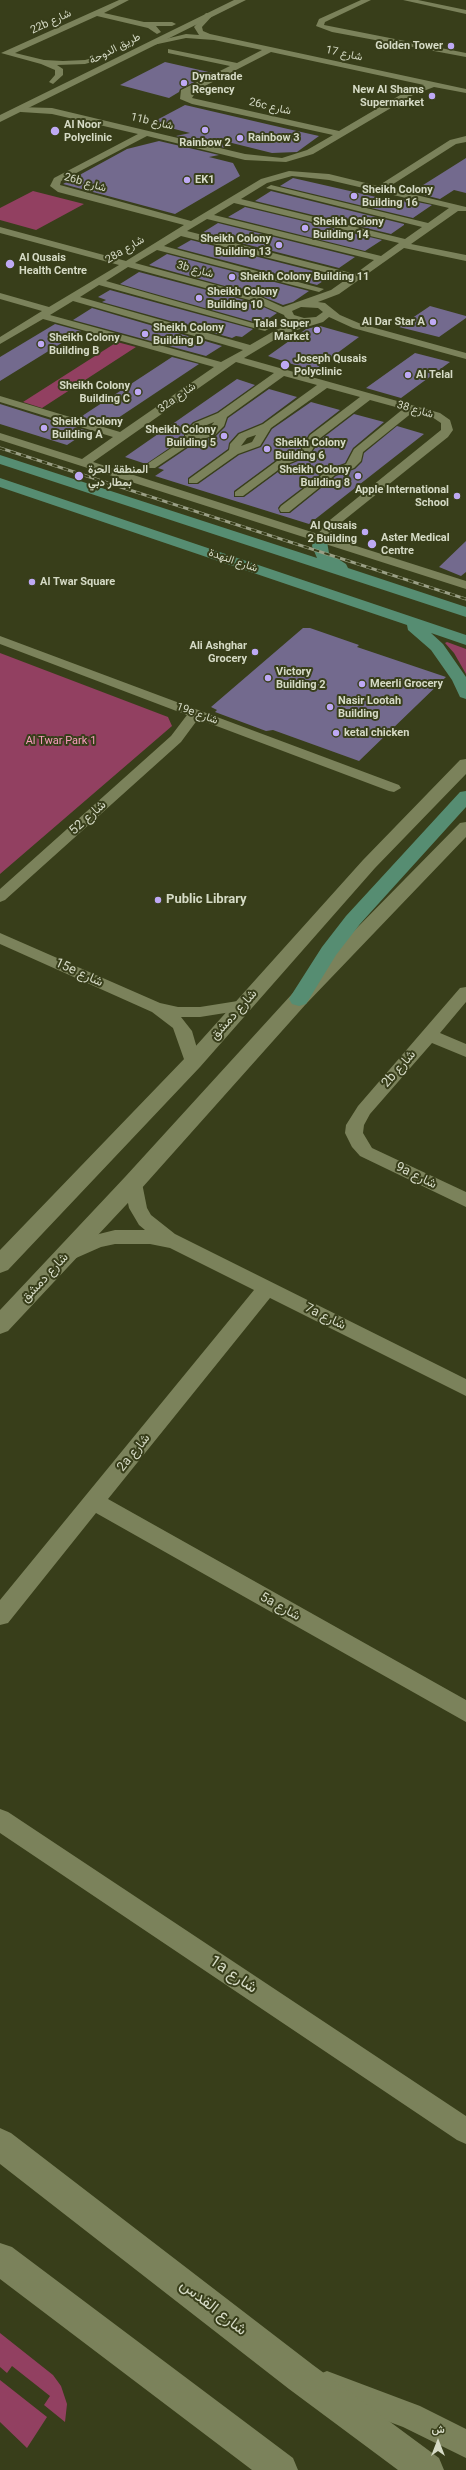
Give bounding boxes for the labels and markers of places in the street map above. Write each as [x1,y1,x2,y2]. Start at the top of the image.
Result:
place label: Golden Tower [375,39,443,53]
marker: Golden Tower [446,41,456,51]
place label: Dynatrade Regency [192,70,242,96]
marker: Dynatrade Regency [179,78,189,88]
place label: New Al Shams Supermarket [352,83,424,109]
marker: New Al Shams Supermarket [427,91,437,101]
place label: Al Noor Polyclinic [64,118,112,144]
marker: Al Noor Polyclinic [49,125,61,137]
marker: Rainbow 2 [200,125,210,135]
place label: Rainbow 3 [248,131,300,145]
marker: Rainbow 3 [235,133,245,143]
place label: Rainbow 2 [179,136,231,150]
place label: EK1 [195,173,214,187]
marker: EK1 [182,175,192,185]
place label: Sheikh Colony Building 16 [362,183,433,209]
marker: Sheikh Colony Building 16 [349,191,359,201]
place label: Sheikh Colony Building 14 [313,215,384,241]
marker: Sheikh Colony Building 14 [300,223,310,233]
place label: Sheikh Colony Building 13 [200,232,271,258]
marker: Sheikh Colony Building 13 [274,240,284,250]
place label: Al Qusais Health Centre [19,251,87,277]
marker: Al Qusais Health Centre [4,258,16,270]
place label: Sheikh Colony Building 11 [240,270,369,284]
marker: Sheikh Colony Building 11 [227,272,237,282]
place label: Sheikh Colony Building 10 [207,285,278,311]
marker: Sheikh Colony Building 10 [194,293,204,303]
place label: Al Dar Star A [362,315,425,329]
place label: Talal Super Market [254,317,309,343]
marker: Al Dar Star A [428,317,438,327]
place label: Sheikh Colony Building D [153,321,224,347]
marker: Talal Super Market [312,325,322,335]
marker: Sheikh Colony Building D [140,329,150,339]
place label: Sheikh Colony Building B [49,331,120,357]
marker: Sheikh Colony Building B [36,339,46,349]
place label: Joseph Qusais Polyclinic [294,352,367,378]
marker: Joseph Qusais Polyclinic [279,359,291,371]
place label: Al Telal [416,368,453,382]
marker: Al Telal [403,370,413,380]
place label: Sheikh Colony Building C [59,379,130,405]
marker: Sheikh Colony Building C [133,387,143,397]
place label: Sheikh Colony Building A [52,415,123,441]
marker: Sheikh Colony Building A [39,423,49,433]
place label: Sheikh Colony Building 5 [145,423,216,449]
marker: Sheikh Colony Building 5 [219,431,229,441]
place label: Sheikh Colony Building 6 [275,436,346,462]
marker: Sheikh Colony Building 6 [262,444,272,454]
place label: المنطقة الحرة بمطار دبي [88,463,148,489]
place label: Sheikh Colony Building 8 [279,463,350,489]
marker: المنطقة الحرة بمطار دبي [73,470,85,482]
marker: Sheikh Colony Building 8 [353,471,363,481]
place label: Apple International School [355,483,449,509]
marker: Apple International School [452,491,462,501]
place label: Al Qusais 2 Building [307,519,357,545]
marker: Al Qusais 2 Building [360,527,370,537]
place label: Aster Medical Centre [381,531,450,557]
marker: Aster Medical Centre [366,538,378,550]
place label: Al Twar Square [40,575,115,589]
marker: Al Twar Square [27,577,37,587]
place label: Ali Ashghar Grocery [189,639,247,665]
marker: Ali Ashghar Grocery [250,647,260,657]
place label: Victory Building 2 [276,665,326,691]
marker: Victory Building 2 [263,673,273,683]
place label: Meerli Grocery [370,677,443,691]
marker: Meerli Grocery [357,679,367,689]
place label: Nasir Lootah Building [338,694,401,720]
marker: Nasir Lootah Building [325,702,335,712]
place label: ketal chicken [344,726,409,740]
marker: ketal chicken [331,728,341,738]
place label: Public Library [166,892,247,908]
marker: Public Library [153,895,163,905]

